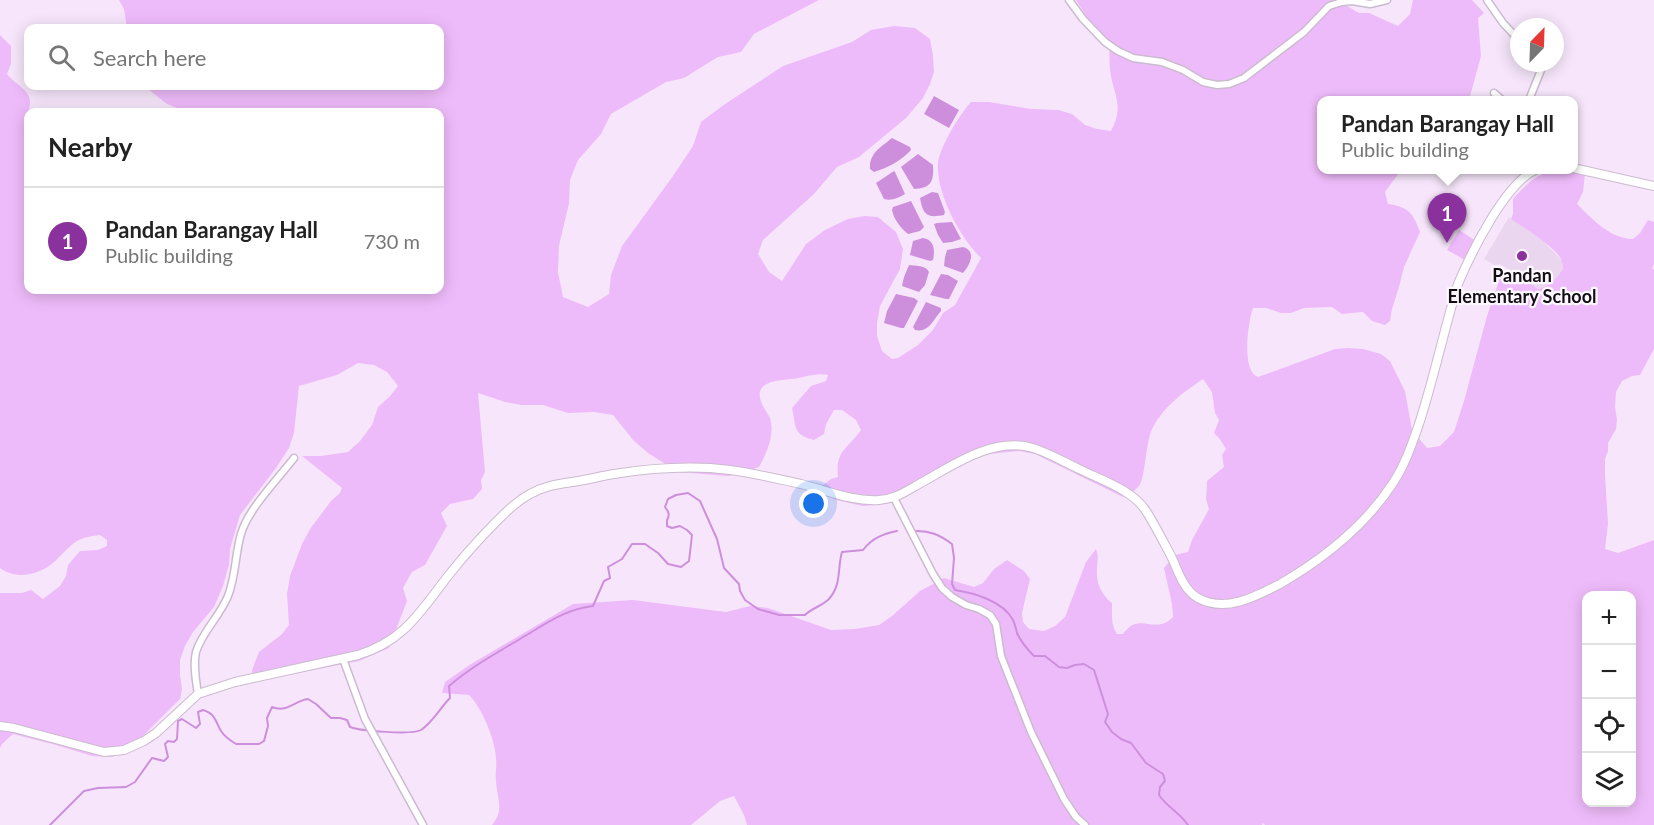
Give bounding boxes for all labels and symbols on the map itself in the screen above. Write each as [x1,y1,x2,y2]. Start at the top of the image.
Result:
north arrow [1510,18,1564,72]
pin: 1 [1428,194,1466,243]
marker: Pandan Elementary School [1515,249,1529,263]
place label: Pandan Elementary School [1448,264,1596,307]
your location [799,489,828,518]

